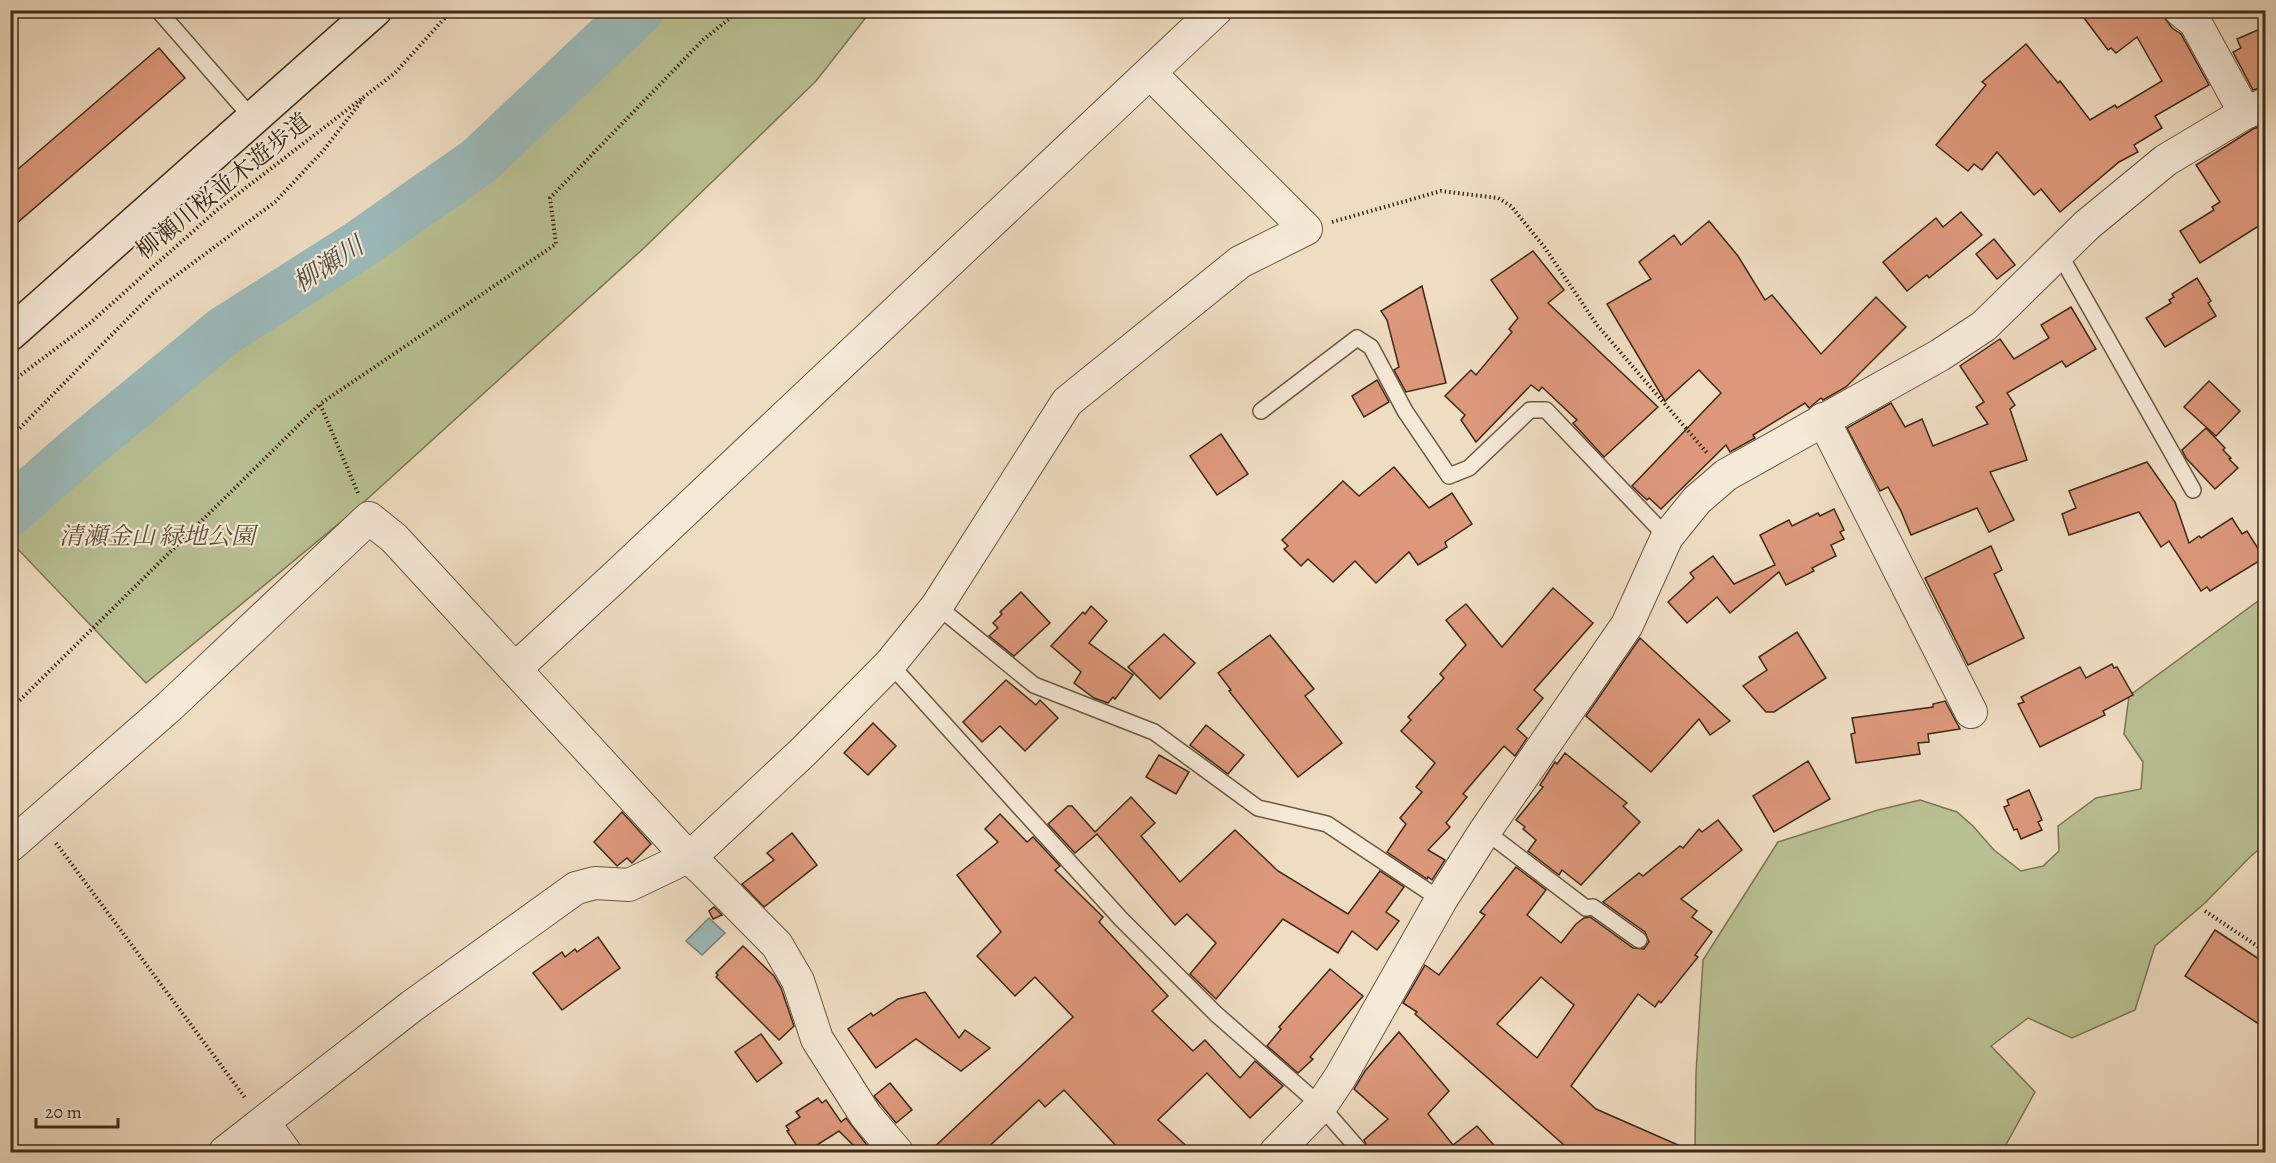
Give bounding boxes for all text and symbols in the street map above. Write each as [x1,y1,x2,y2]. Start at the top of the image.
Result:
street label: 柳瀬川桜並木遊歩道 [129,106,317,266]
water label: 柳瀬川 [286,227,373,300]
park label: 清瀬金山 緑地公園 [59,520,259,552]
scale bar [36,1091,118,1129]
text: 20 m [45,1100,82,1124]

